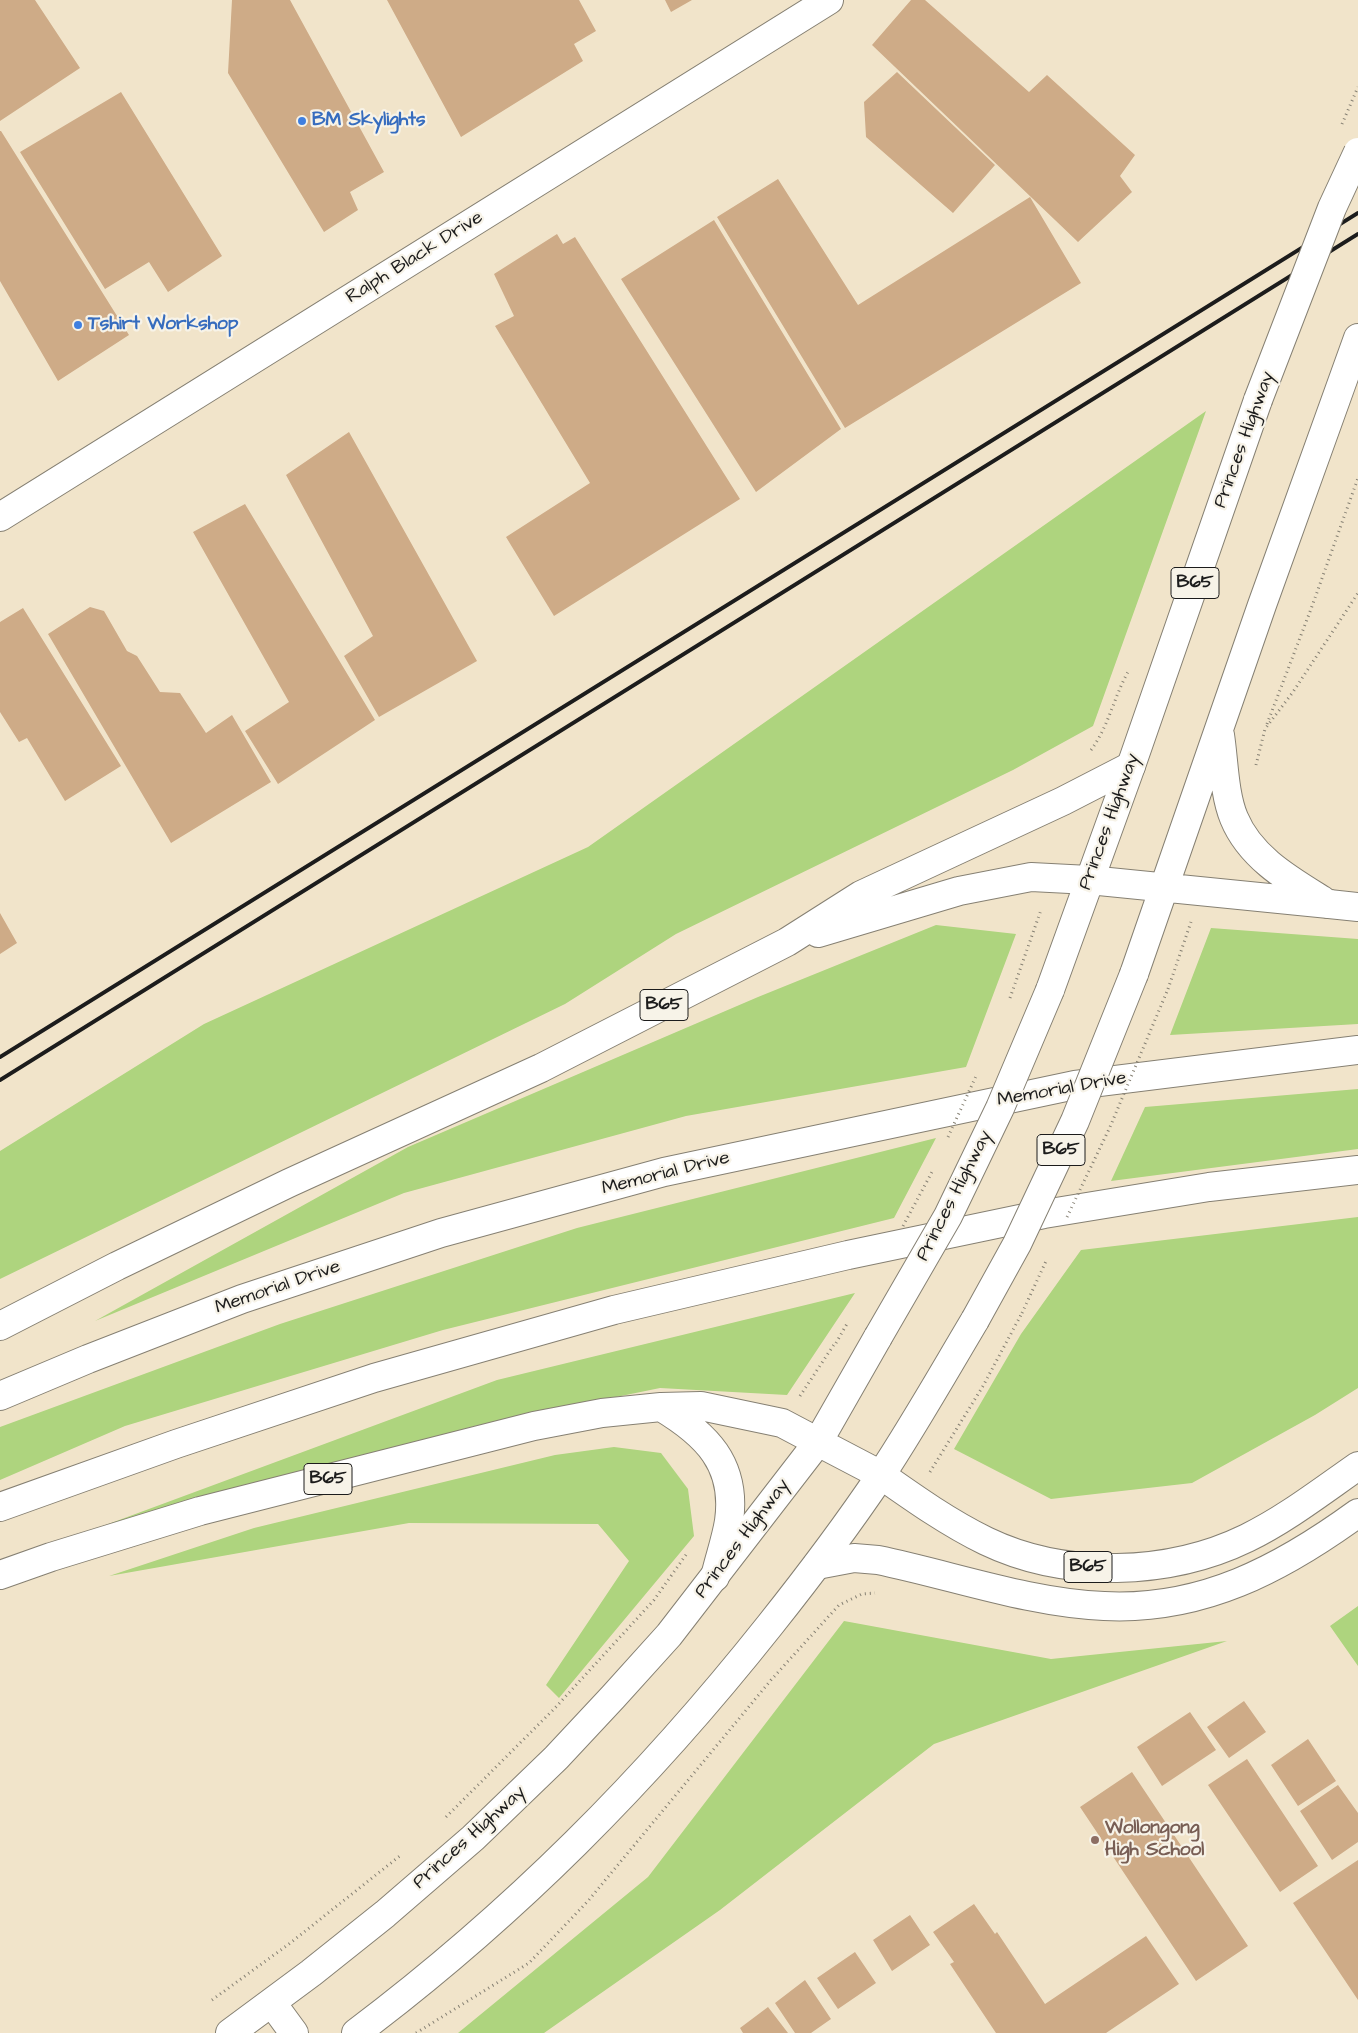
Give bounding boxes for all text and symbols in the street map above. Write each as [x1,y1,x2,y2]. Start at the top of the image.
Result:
place label: BM Skylights [312,110,425,132]
marker: BM Skylights [296,115,308,127]
street label: Ralph Black Drive [342,207,488,309]
place label: Tshirt Workshop [88,314,238,336]
marker: Tshirt Workshop [72,319,84,331]
street label: Princes Highway [1210,369,1280,511]
road number: B65 [1171,568,1219,598]
street label: Princes Highway [1075,751,1145,893]
road number: B65 [640,990,688,1020]
street label: Memorial Drive [996,1067,1128,1113]
street label: Princes Highway [912,1127,998,1265]
road number: B65 [1037,1134,1085,1166]
street label: Memorial Drive [600,1147,732,1201]
street label: Memorial Drive [212,1256,344,1320]
road number: B65 [304,1464,352,1495]
street label: Princes Highway [691,1475,795,1603]
road number: B65 [1064,1551,1112,1582]
street label: Princes Highway [409,1782,531,1894]
place label: Wollongong High School [1105,1818,1204,1862]
marker: Wollongong High School [1089,1834,1101,1846]

